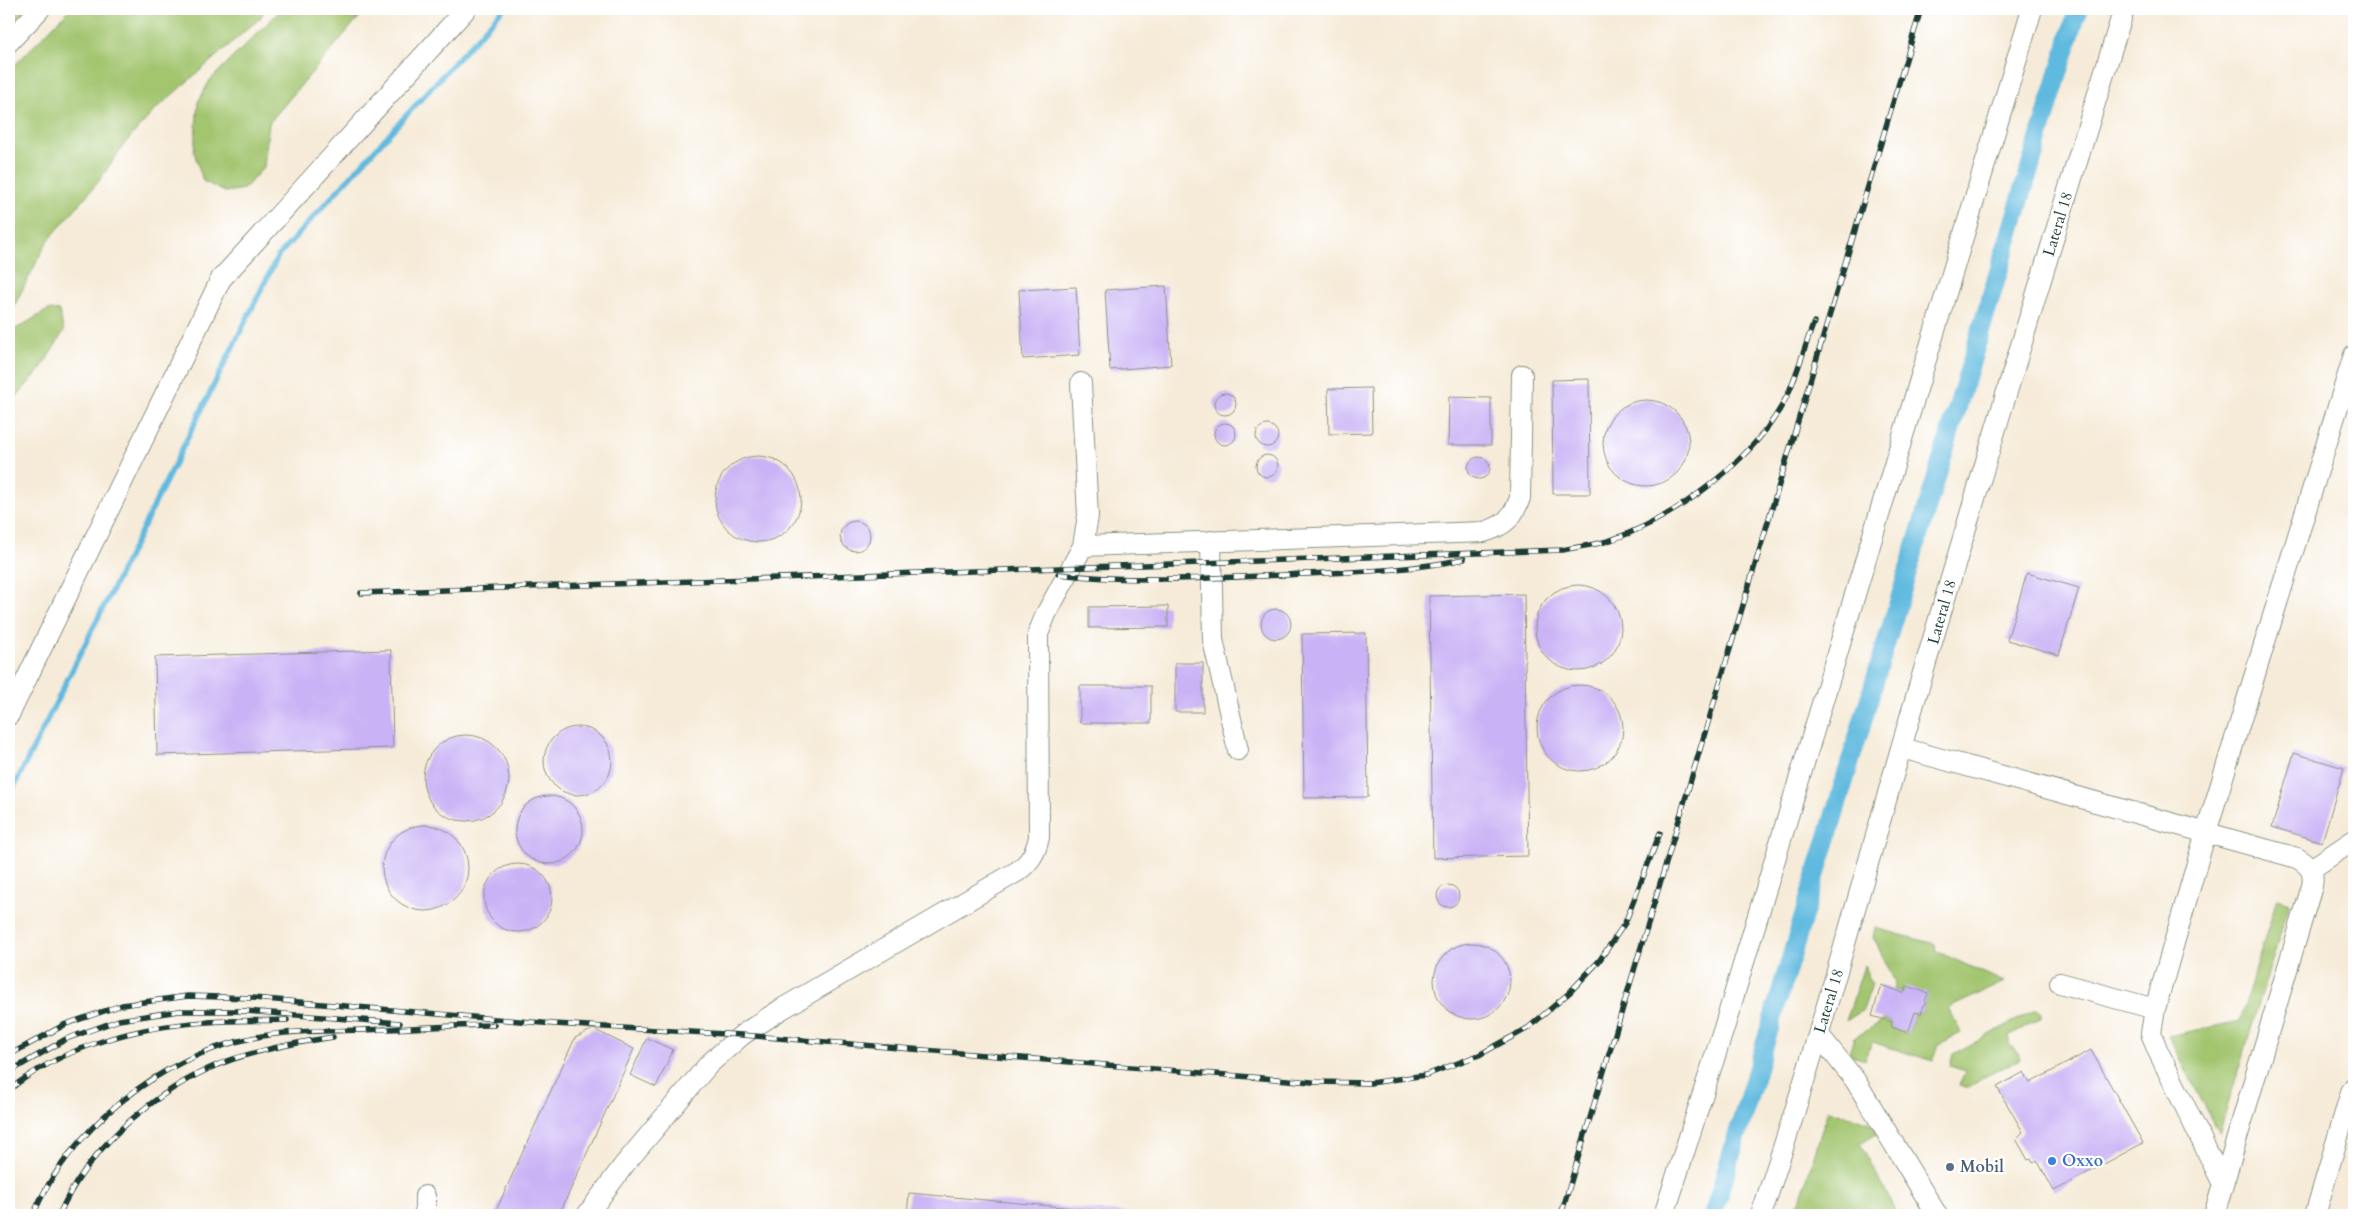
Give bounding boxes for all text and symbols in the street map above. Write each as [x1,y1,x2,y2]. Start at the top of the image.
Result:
street label: Lateral 18 [2038,189,2078,259]
street label: Lateral 18 [1922,577,1962,647]
street label: Lateral 18 [1809,966,1849,1036]
place label: Oxxo [2062,1150,2103,1172]
marker: Oxxo [2046,1155,2058,1167]
place label: Mobil [1960,1156,2004,1178]
marker: Mobil [1944,1161,1956,1173]

